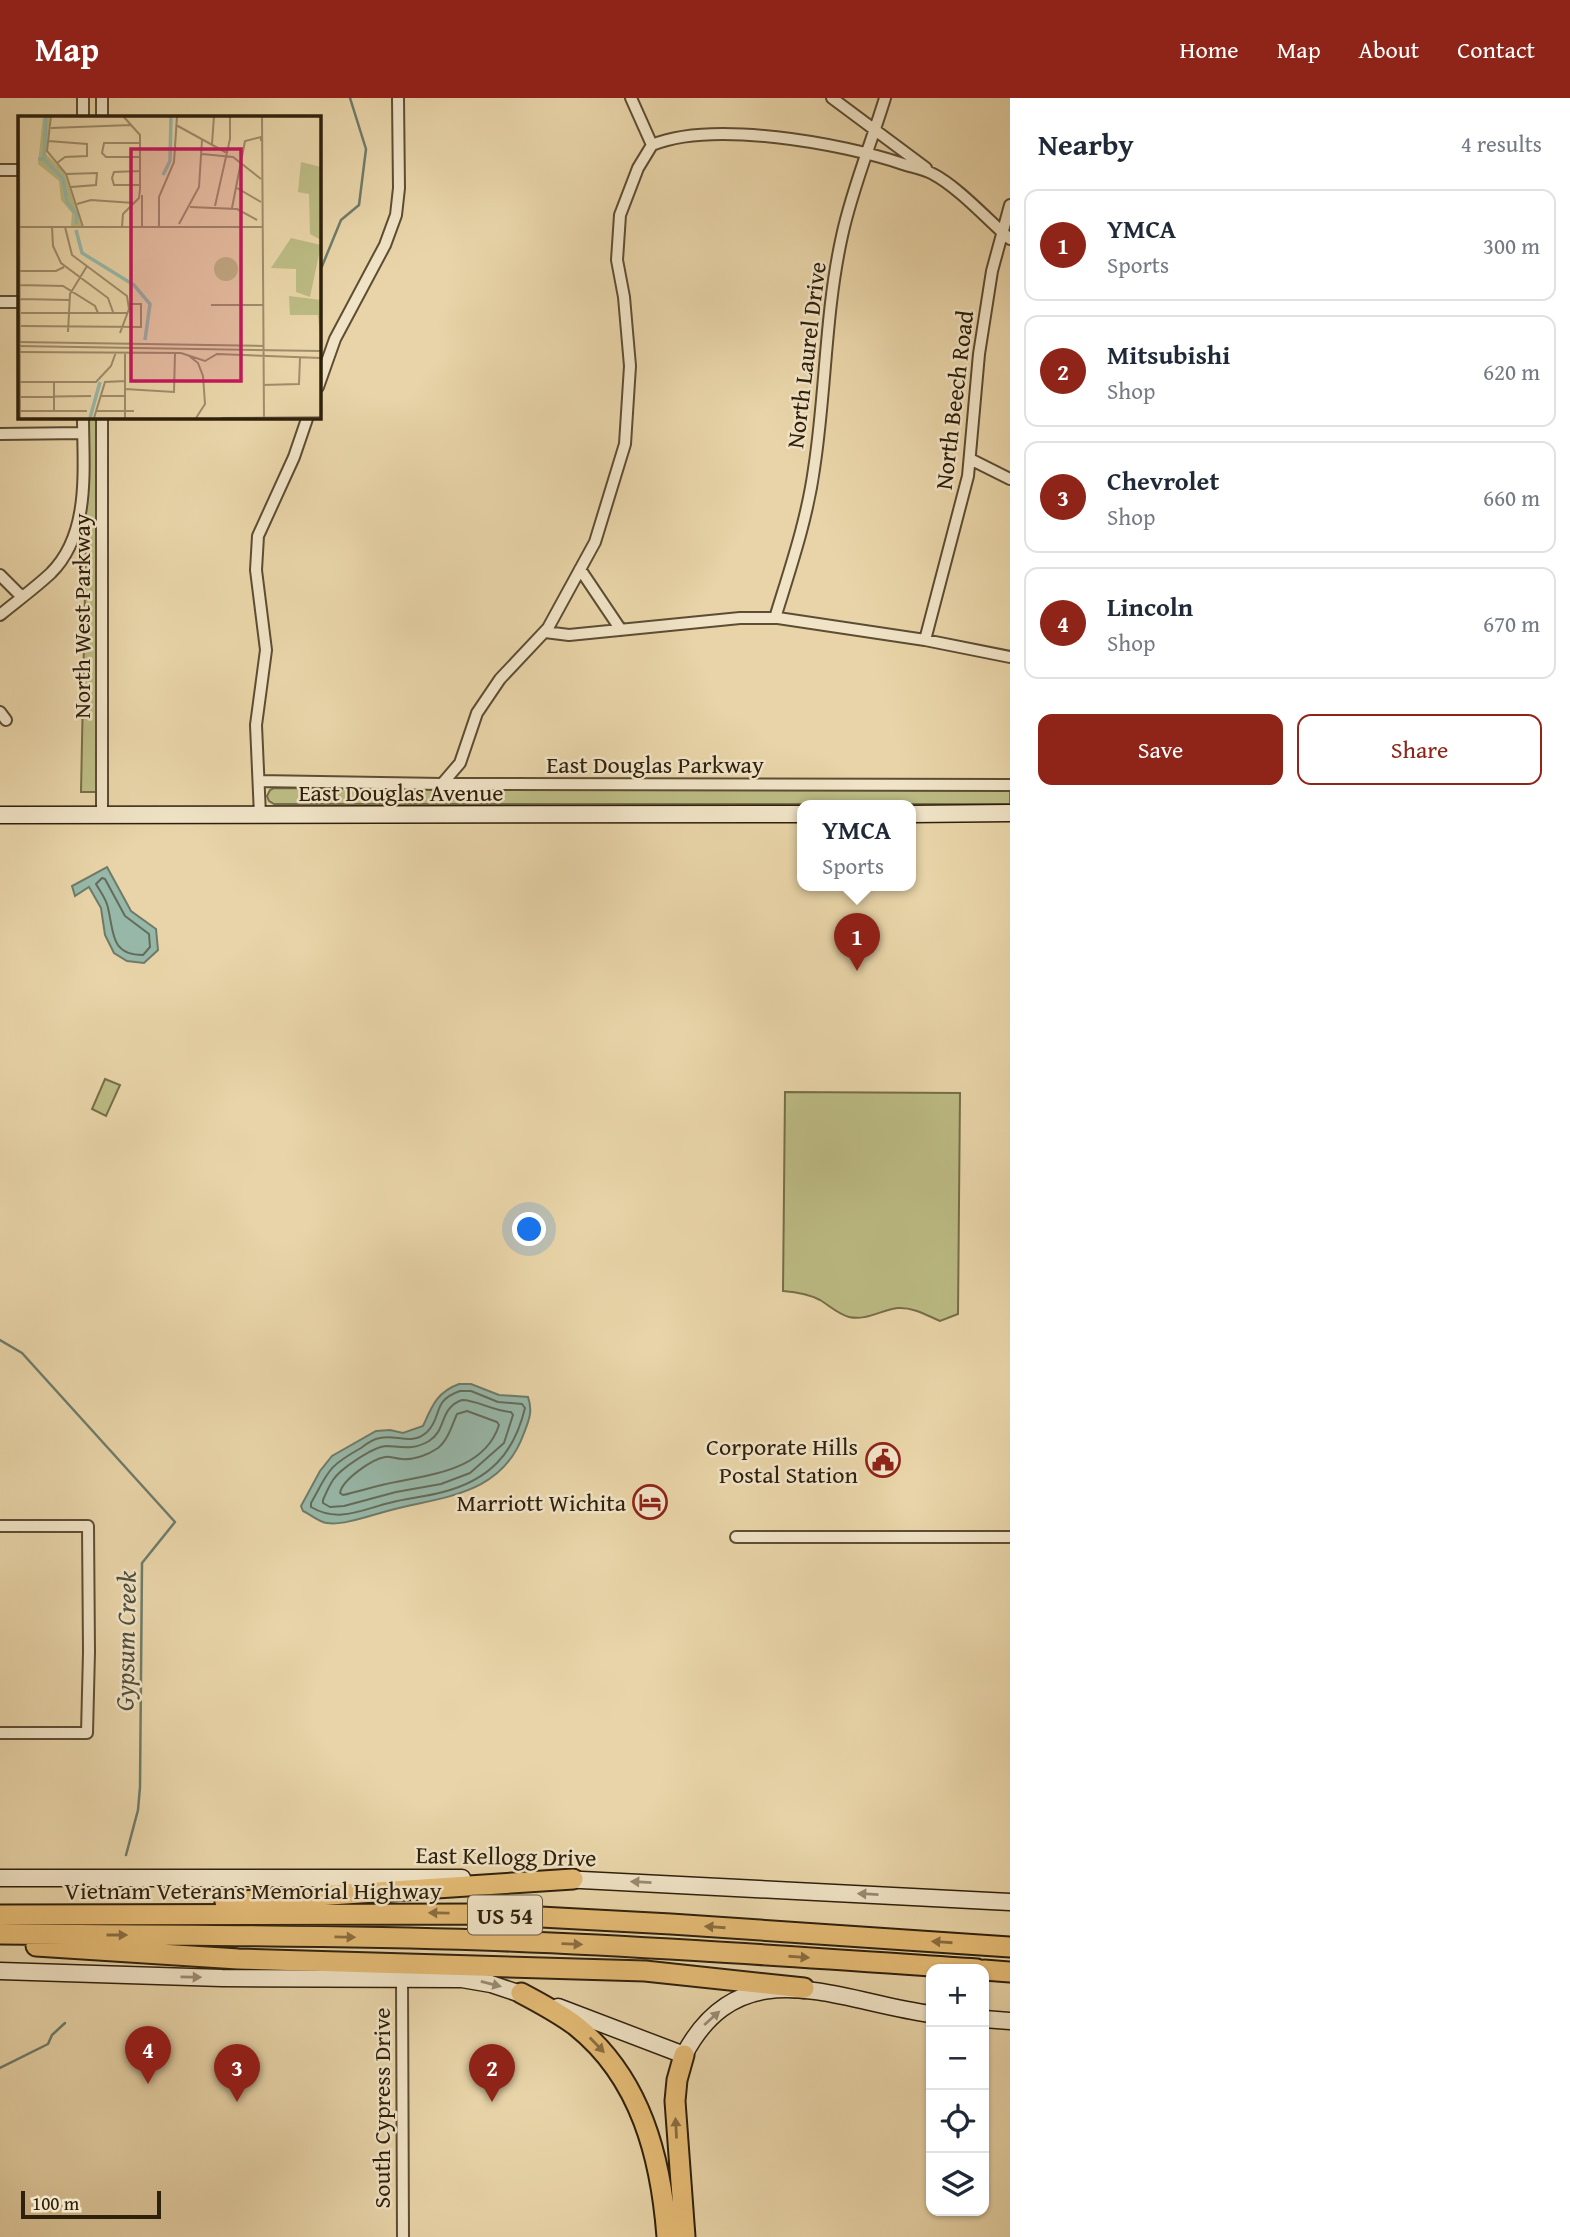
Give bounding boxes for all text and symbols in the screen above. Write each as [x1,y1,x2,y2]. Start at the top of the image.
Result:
text: Map [35,25,99,73]
text: Home [1180,32,1239,67]
text: Map [1277,32,1321,67]
text: About [1359,32,1419,67]
text: Contact [1457,32,1535,67]
inset map [18,116,320,418]
text: Nearby [1038,122,1134,166]
text: 4 results [1461,127,1542,160]
text: YMCA [1107,209,1176,248]
text: 1 [1057,229,1069,262]
text: 300 m [1483,229,1540,262]
text: Sports [1107,248,1169,281]
street label: North Laurel Drive [777,260,835,450]
street label: North Beech Road [926,308,982,492]
text: Mitsubishi [1107,335,1230,374]
text: 2 [1057,355,1069,388]
text: 620 m [1483,355,1540,388]
text: Shop [1107,374,1155,407]
text: Chevrolet [1107,461,1219,500]
text: 3 [1057,481,1069,514]
text: 660 m [1483,481,1540,514]
text: Shop [1107,500,1155,533]
street label: North West Parkway [64,513,99,719]
text: Lincoln [1107,587,1193,626]
text: 4 [1057,607,1069,640]
text: 670 m [1483,607,1540,640]
text: Shop [1107,626,1155,659]
button: Save [1038,714,1283,785]
button: Share [1297,714,1542,785]
street label: East Douglas Parkway [546,747,764,782]
street label: East Douglas Avenue [298,775,504,810]
popup [797,800,916,891]
text: YMCA [822,810,891,849]
text: Sports [822,849,884,882]
pin: 1 [834,913,880,971]
your location [512,1212,546,1246]
place label: Corporate Hills Postal Station [706,1429,859,1492]
public building icon: Corporate Hills Postal Station [864,1441,902,1479]
hotel icon: Marriott Wichita [631,1483,669,1521]
place label: Marriott Wichita [457,1485,627,1520]
water label: Gypsum Creek [104,1571,146,1711]
street label: East Kellogg Drive [415,1837,597,1875]
street label: Vietnam Veterans Memorial Highway [64,1873,442,1908]
one-way arrow [630,1876,652,1887]
one-way arrow [857,1888,879,1899]
road number: US 54 [468,1896,542,1934]
one-way arrow [428,1907,450,1919]
one-way arrow [704,1921,726,1932]
one-way arrow [106,1929,128,1941]
one-way arrow [334,1932,356,1943]
one-way arrow [931,1936,953,1947]
one-way arrow [561,1939,583,1950]
one-way arrow [788,1952,810,1963]
map controls [926,1964,989,2216]
button: + [926,1964,989,2027]
one-way arrow [180,1972,202,1983]
one-way arrow [480,1979,502,1990]
street label: South Cypress Drive [364,2007,399,2209]
one-way arrow [703,2011,720,2026]
pin: 4 [125,2026,171,2084]
button: − [926,2027,989,2090]
one-way arrow [589,2037,606,2054]
pin: 3 [214,2044,260,2102]
pin: 2 [469,2044,515,2102]
button: locate [926,2090,989,2153]
one-way arrow [671,2117,682,2139]
button: layers [926,2153,989,2216]
scale bar [21,2188,161,2220]
text: 100 m [32,2189,79,2217]

